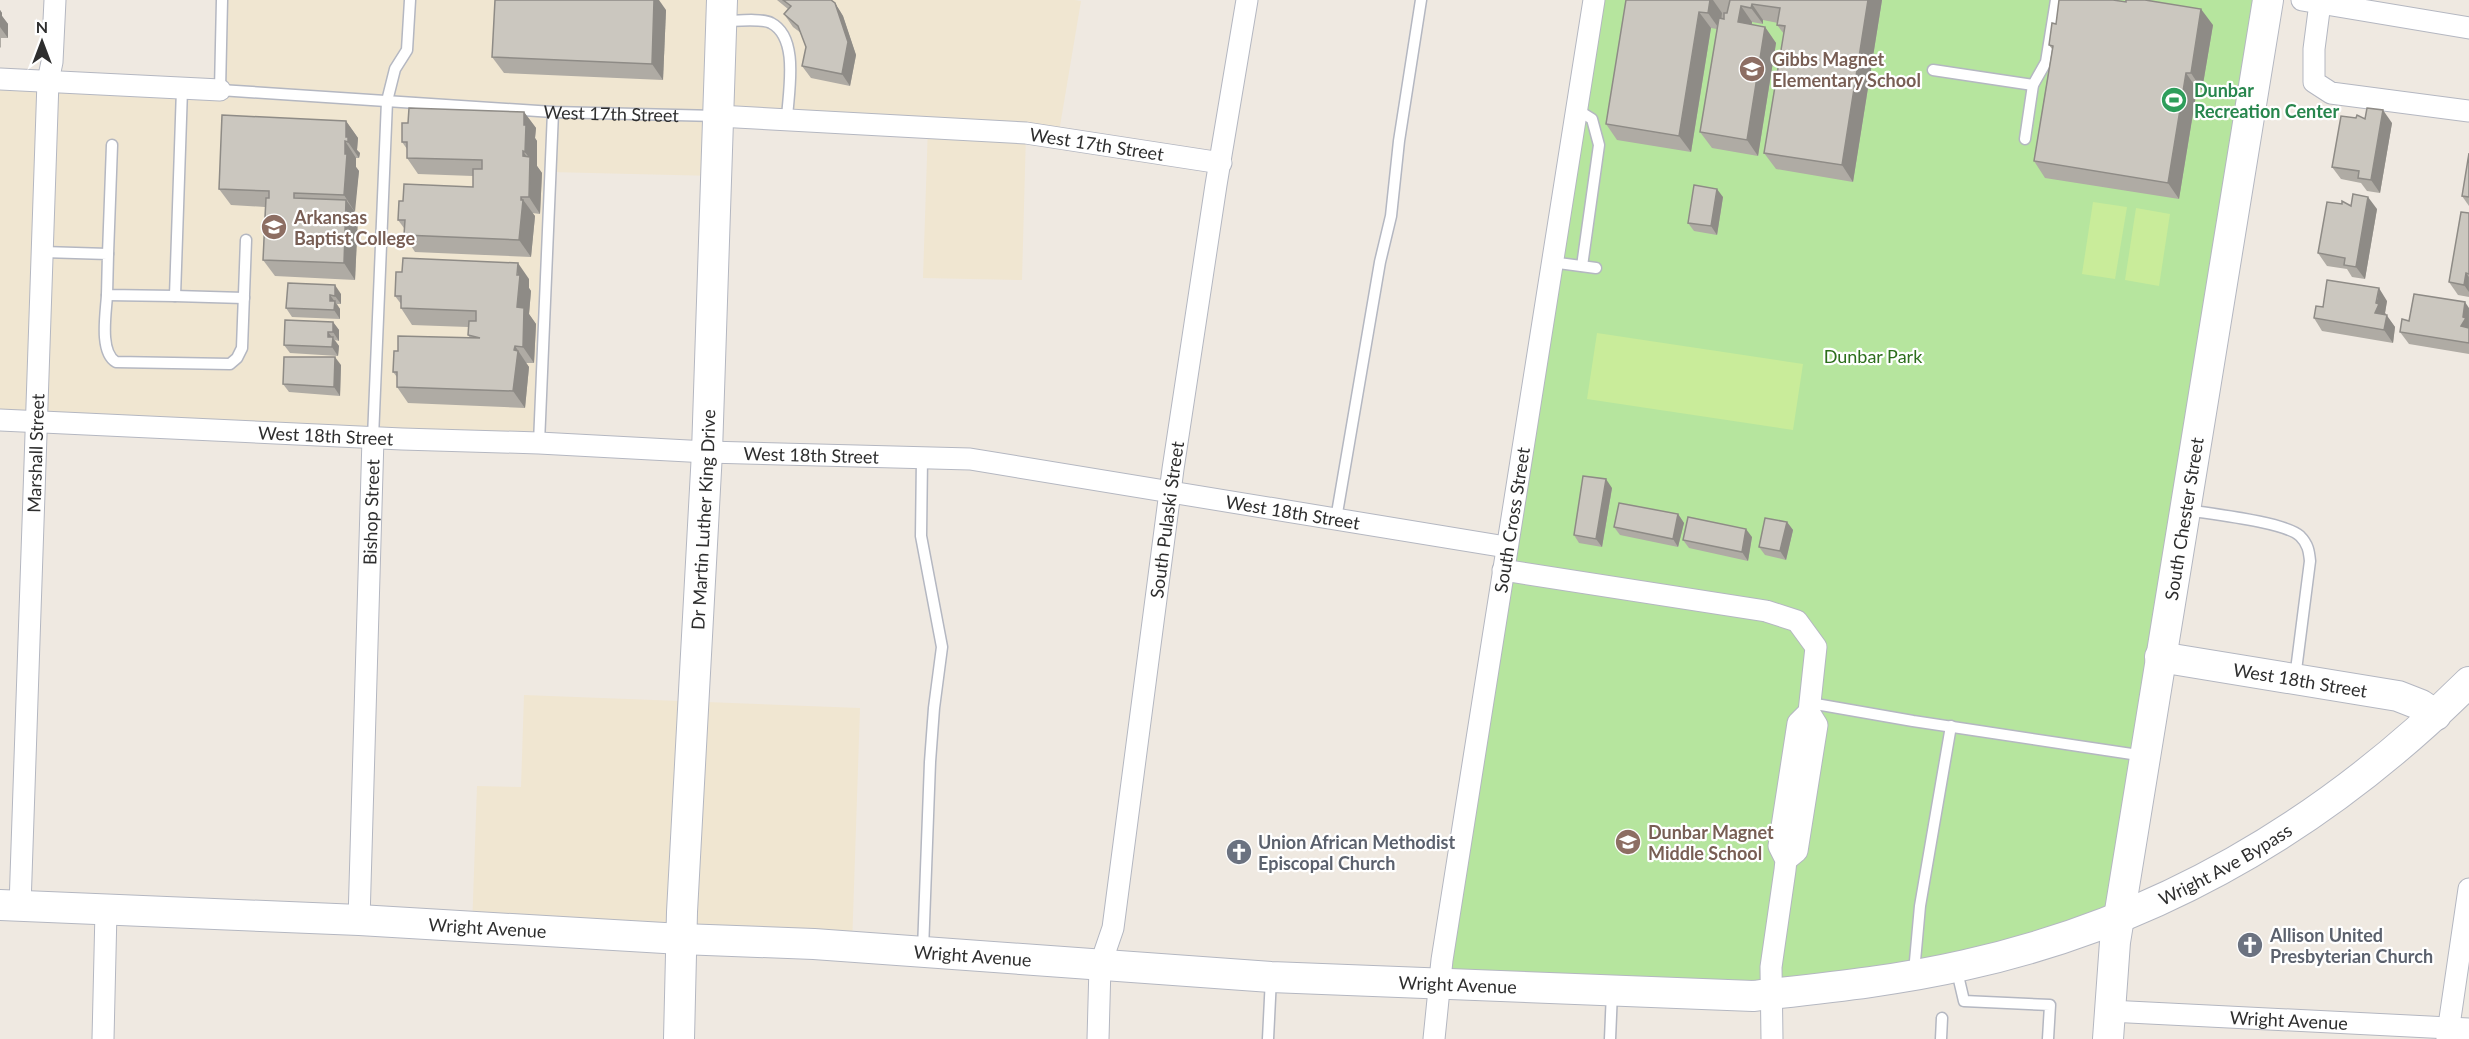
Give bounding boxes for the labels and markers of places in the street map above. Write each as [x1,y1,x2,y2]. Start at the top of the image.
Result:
place label: Gibbs Magnet Elementary School [1772,48,1921,91]
school or university icon: Gibbs Magnet Elementary School [1737,54,1767,84]
place label: Dunbar Recreation Center [2194,79,2339,122]
sports icon: Dunbar Recreation Center [2159,85,2189,115]
place label: Arkansas Baptist College [293,206,415,249]
school or university icon: Arkansas Baptist College [259,212,289,242]
place label: Dunbar Magnet Middle School [1648,821,1774,864]
school or university icon: Dunbar Magnet Middle School [1613,827,1643,857]
place label: Union African Methodist Episcopal Church [1258,831,1455,874]
church icon: Union African Methodist Episcopal Church [1224,837,1254,867]
place label: Allison United Presbyterian Church [2269,924,2433,967]
church icon: Allison United Presbyterian Church [2235,930,2265,960]

